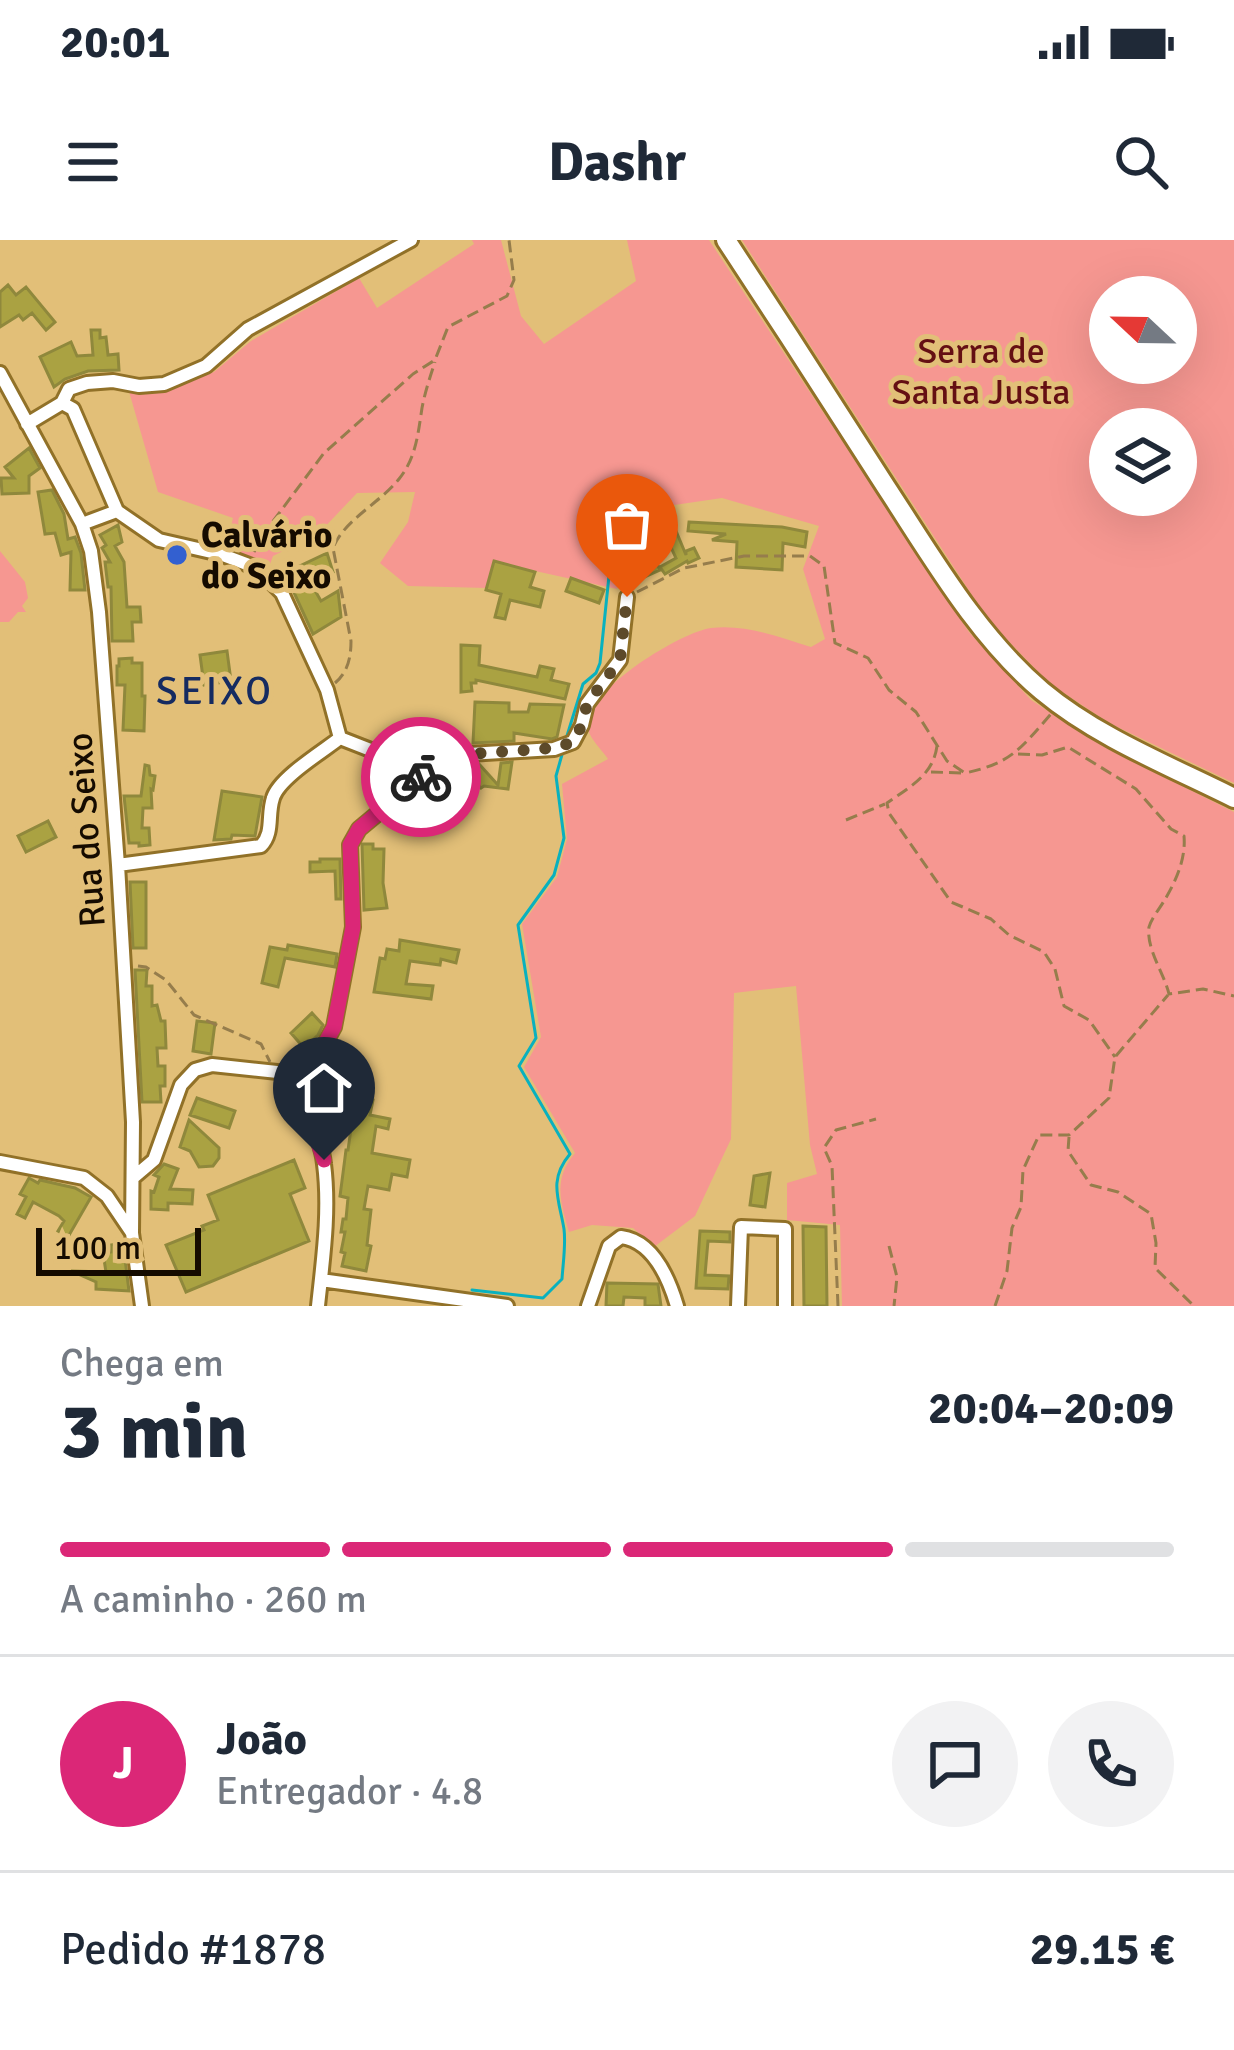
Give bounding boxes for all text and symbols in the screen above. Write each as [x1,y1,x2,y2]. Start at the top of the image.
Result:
text: 20:01 [60,15,170,70]
icon: menu [60,129,126,195]
text: Dashr [548,129,686,196]
icon: search [1108,129,1174,195]
north arrow [1089,276,1197,384]
map controls [1089,276,1197,516]
park label: Serra de Santa Justa [891,329,1071,415]
button: layers [1089,408,1197,516]
pin [576,474,678,597]
icon: bag [594,492,660,558]
place label: Calvário do Seixo [201,513,332,599]
marker: Calvário do Seixo [164,542,190,568]
district label: SEIXO [156,667,274,715]
courier [361,717,481,837]
street label: Rua do Seixo [57,731,116,929]
icon: bike [388,744,454,810]
pin [273,1037,375,1160]
icon: home [291,1055,357,1121]
scale bar [36,1222,201,1275]
text: 100 m [54,1228,141,1269]
text: Chega em [60,1339,224,1387]
text: 20:04–20:09 [928,1381,1174,1436]
text: 3 min [60,1384,248,1480]
text: A caminho · 260 m [60,1575,367,1623]
button: chat [892,1701,1018,1827]
button: phone [1048,1701,1174,1827]
text: João [216,1712,307,1767]
text: J [112,1736,134,1791]
text: Entregador · 4.8 [216,1767,483,1815]
text: Pedido #1878 [60,1922,326,1977]
text: 29.15 € [1030,1922,1174,1977]

